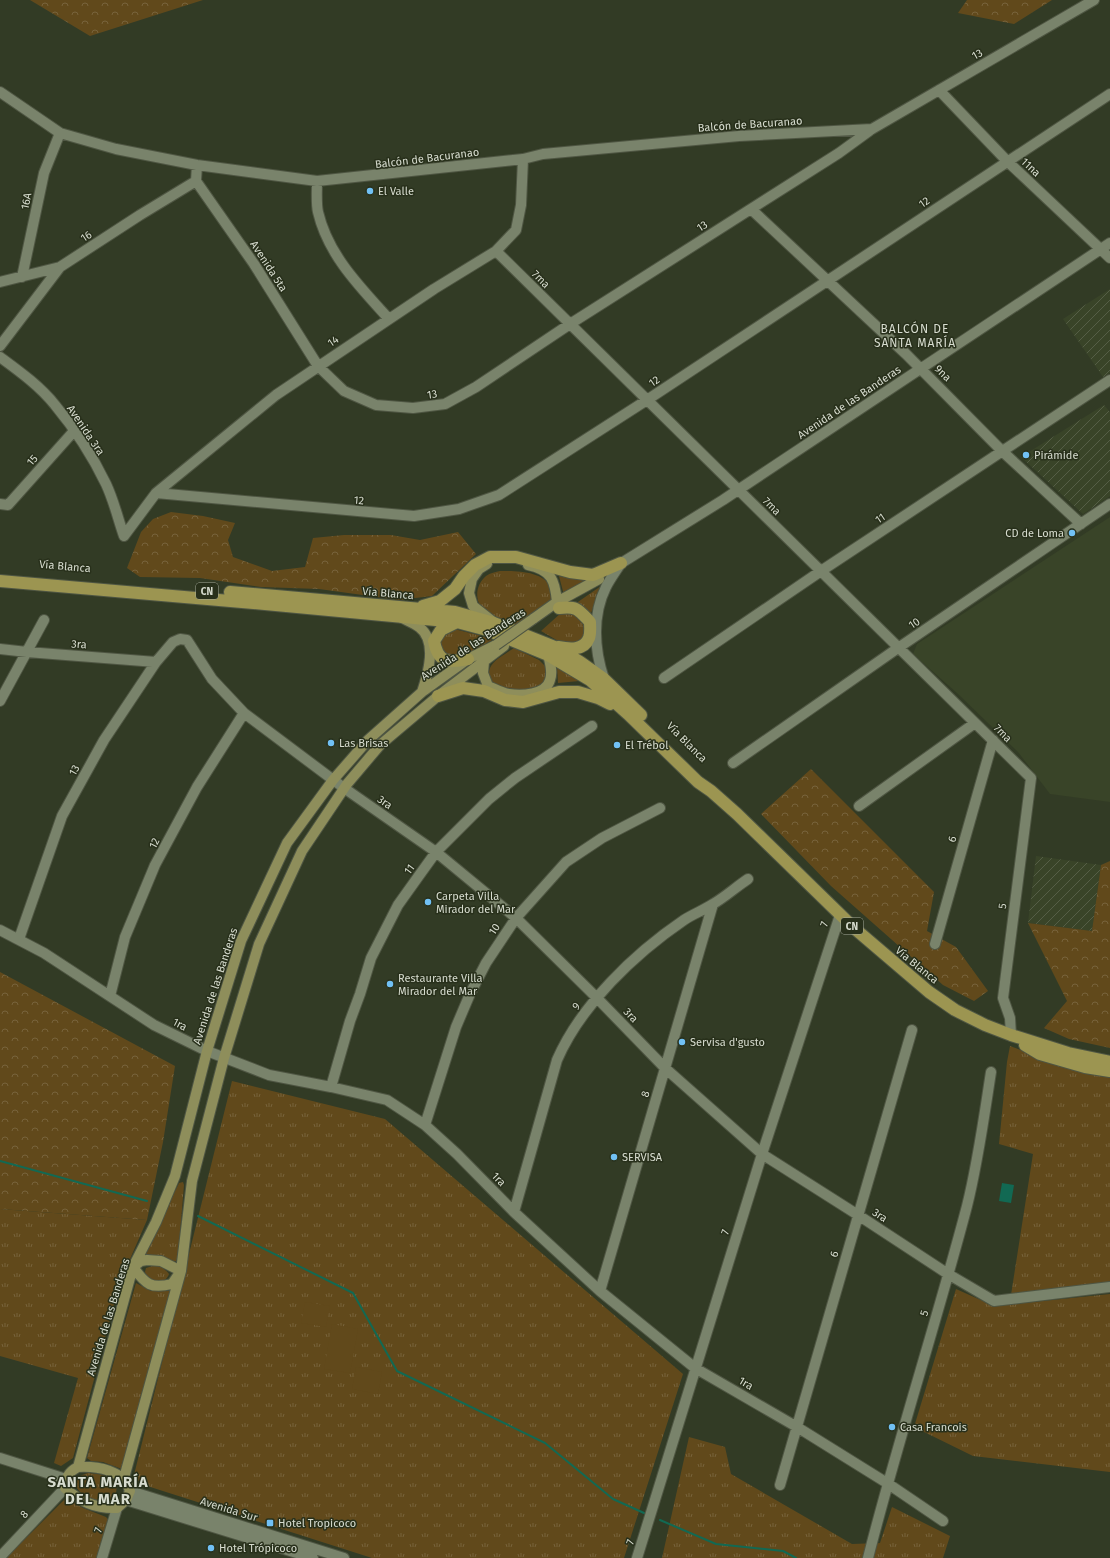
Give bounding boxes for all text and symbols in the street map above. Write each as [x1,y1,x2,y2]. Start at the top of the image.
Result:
street label: 13 [970,46,985,63]
street label: Balcón de Bacuranao [697,114,803,135]
street label: Balcón de Bacuranao [374,146,480,171]
street label: 11na [1018,155,1043,180]
place label: El Valle [378,185,414,198]
marker: El Valle [365,186,375,196]
street label: 16A [18,191,35,211]
street label: 12 [916,194,932,211]
street label: 13 [694,218,710,235]
street label: 16 [78,228,94,245]
street label: Avenida 5ta [247,238,290,294]
street label: 7ma [529,268,552,291]
district label: BALCÓN DE SANTA MARÍA [874,321,956,350]
street label: 14 [325,333,341,350]
street label: 9na [932,362,954,384]
street label: Avenida de las Banderas [795,363,903,442]
street label: 12 [646,373,662,390]
street label: 13 [426,387,438,402]
street label: Avenida 3ra [64,403,107,458]
place label: Pirámide [1034,449,1078,462]
marker: Pirámide [1021,450,1031,460]
street label: 15 [24,452,41,469]
street label: 12 [353,494,365,507]
street label: 7ma [760,495,783,518]
street label: 11 [873,510,888,526]
place label: CD de Loma [1005,527,1064,540]
marker: CD de Loma [1067,528,1077,538]
street label: Vía Blanca [39,558,91,575]
road number: CN [196,583,218,599]
street label: Vía Blanca [362,585,414,602]
street label: Avenida de las Banderas [419,606,528,683]
street label: 10 [906,615,922,632]
street label: 3ra [71,637,87,652]
street label: Vía Blanca [664,719,710,765]
street label: 7ma [991,722,1014,745]
place label: Las Brisas [339,737,388,750]
marker: Las Brisas [326,738,336,748]
place label: El Trébol [625,739,668,752]
marker: El Trébol [612,740,622,750]
street label: 13 [66,763,83,778]
street label: 3ra [375,793,395,812]
street label: 6 [945,834,960,844]
street label: 12 [146,836,163,851]
street label: 11 [401,862,417,877]
place label: Carpeta Villa Mirador del Mar [436,890,516,916]
marker: Carpeta Villa Mirador del Mar [423,897,433,907]
street label: 5 [996,902,1009,910]
road number: CN [841,918,863,934]
street label: 7 [818,920,831,928]
street label: 10 [486,921,503,937]
street label: Avenida de las Banderas [190,926,240,1046]
street label: Vía Blanca [893,944,941,987]
place label: Restaurante Villa Mirador del Mar [398,972,483,998]
marker: Restaurante Villa Mirador del Mar [385,979,395,989]
street label: 9 [570,1000,583,1013]
street label: 3ra [621,1005,641,1025]
street label: 1ra [170,1015,189,1034]
place label: Servisa d'gusto [690,1036,765,1049]
marker: Servisa d'gusto [677,1037,687,1047]
street label: 8 [638,1089,653,1099]
place label: SERVISA [622,1151,663,1164]
marker: SERVISA [609,1152,619,1162]
street label: 1ra [489,1170,508,1189]
street label: 3ra [870,1206,890,1225]
street label: 7 [719,1228,732,1236]
street label: 6 [827,1249,842,1259]
street label: Avenida de las Banderas [84,1257,133,1377]
street label: 5 [917,1308,932,1318]
street label: 1ra [736,1374,755,1393]
place label: Casa Francois [900,1421,967,1434]
marker: Casa Francois [887,1422,897,1432]
district label: SANTA MARÍA DEL MAR [47,1473,149,1508]
street label: Avenida Sur [199,1495,260,1525]
street label: 8 [18,1508,31,1521]
place label: Hotel Tropicoco [278,1517,356,1530]
marker: Hotel Tropicoco [265,1518,275,1528]
street label: 7 [92,1526,105,1534]
street label: 7 [624,1538,637,1546]
place label: Hotel Trópicoco [219,1542,297,1555]
marker: Hotel Trópicoco [206,1543,216,1553]

